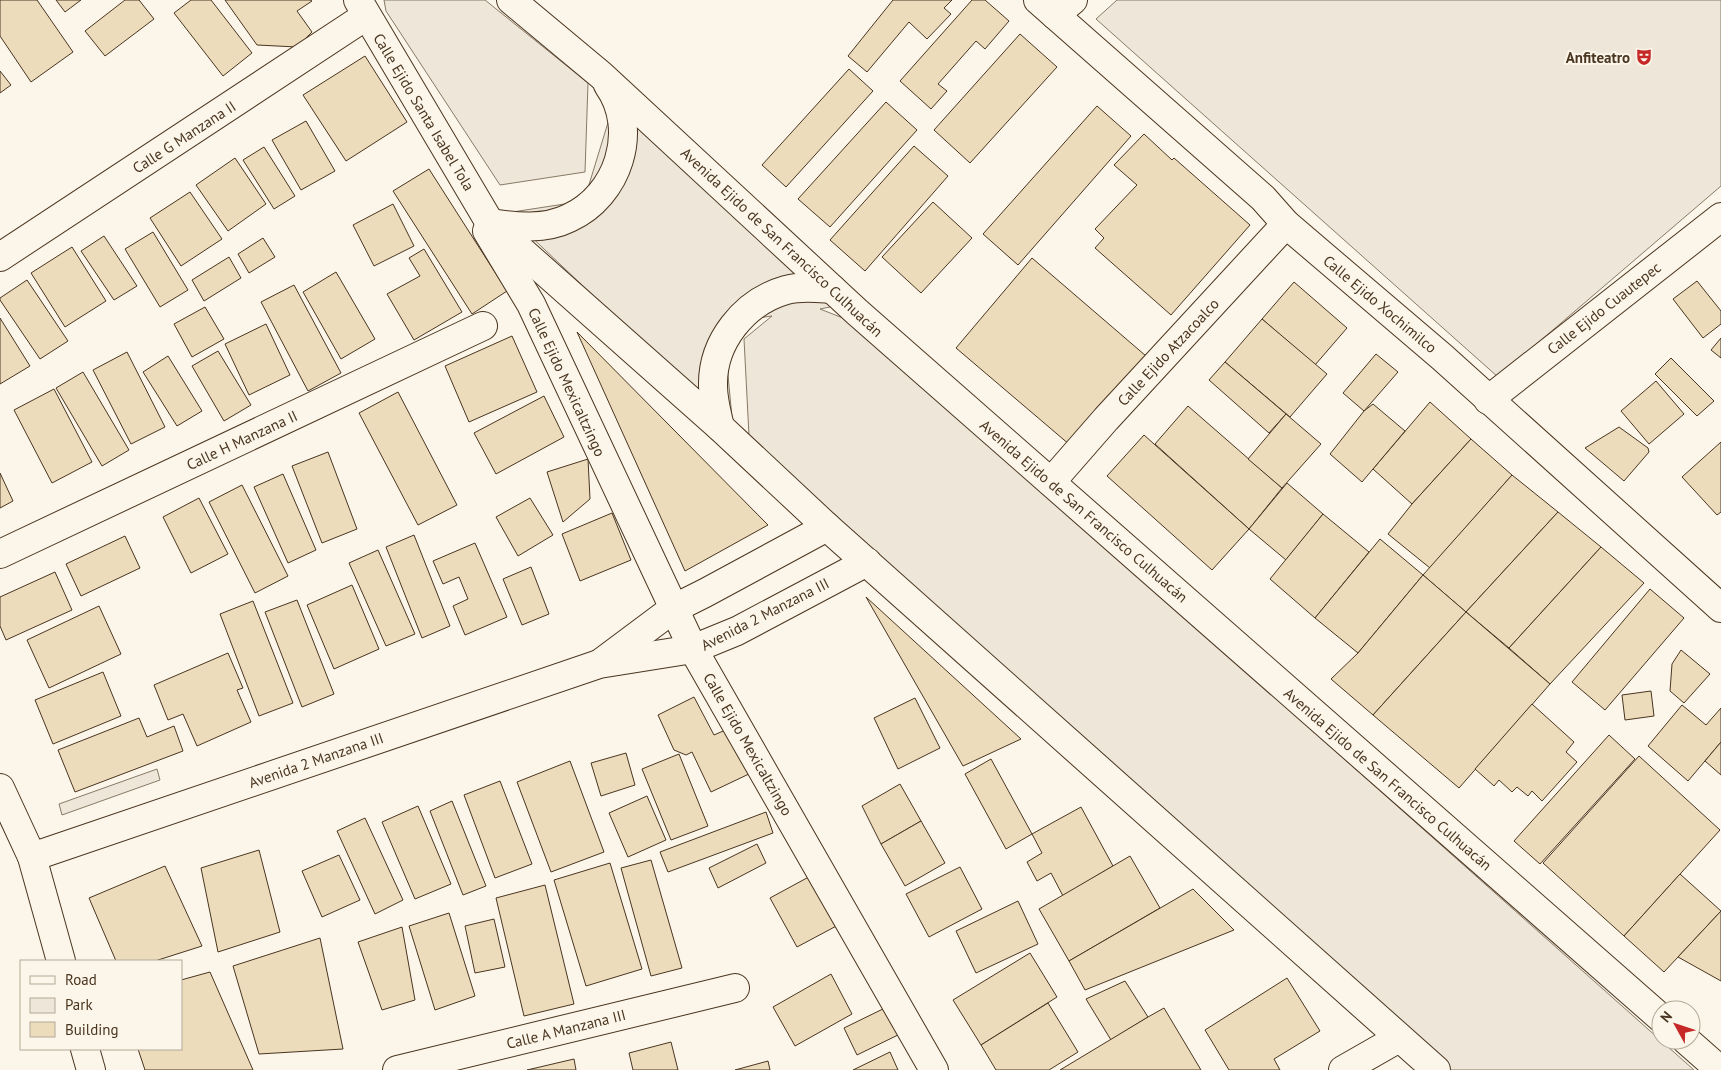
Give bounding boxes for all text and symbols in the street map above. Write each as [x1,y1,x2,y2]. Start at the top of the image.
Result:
street label: Calle Ejido Santa Isabel Tola [369,30,479,194]
theatre icon: Anfiteatro [1634,47,1654,67]
place label: Anfiteatro [1566,48,1630,67]
street label: Calle G Manzana II [129,97,239,177]
street label: Avenida Ejido de San Francisco Culhuacán [677,143,887,341]
street label: Calle Ejido Xochimilco [1319,251,1441,357]
street label: Calle Ejido Cuautepec [1543,258,1665,358]
street label: Calle Ejido Atzacoalco [1113,294,1223,410]
street label: Calle Ejido Mexicaltzingo [524,305,610,459]
street label: Calle H Manzana II [183,406,301,474]
street label: Avenida Ejido de San Francisco Culhuacán [976,416,1192,606]
street label: Avenida 2 Manzana III [698,573,832,655]
street label: Calle Ejido Mexicaltzingo [699,669,797,819]
street label: Avenida Ejido de San Francisco Culhuacán [1280,684,1496,874]
street label: Avenida 2 Manzana III [246,728,386,792]
legend [20,960,182,1050]
text: Road [65,970,97,989]
text: Park [65,995,93,1014]
north arrow [1651,1000,1701,1050]
street label: Calle A Manzana III [504,1005,628,1053]
text: N [1656,1007,1676,1026]
text: Building [65,1020,119,1039]

